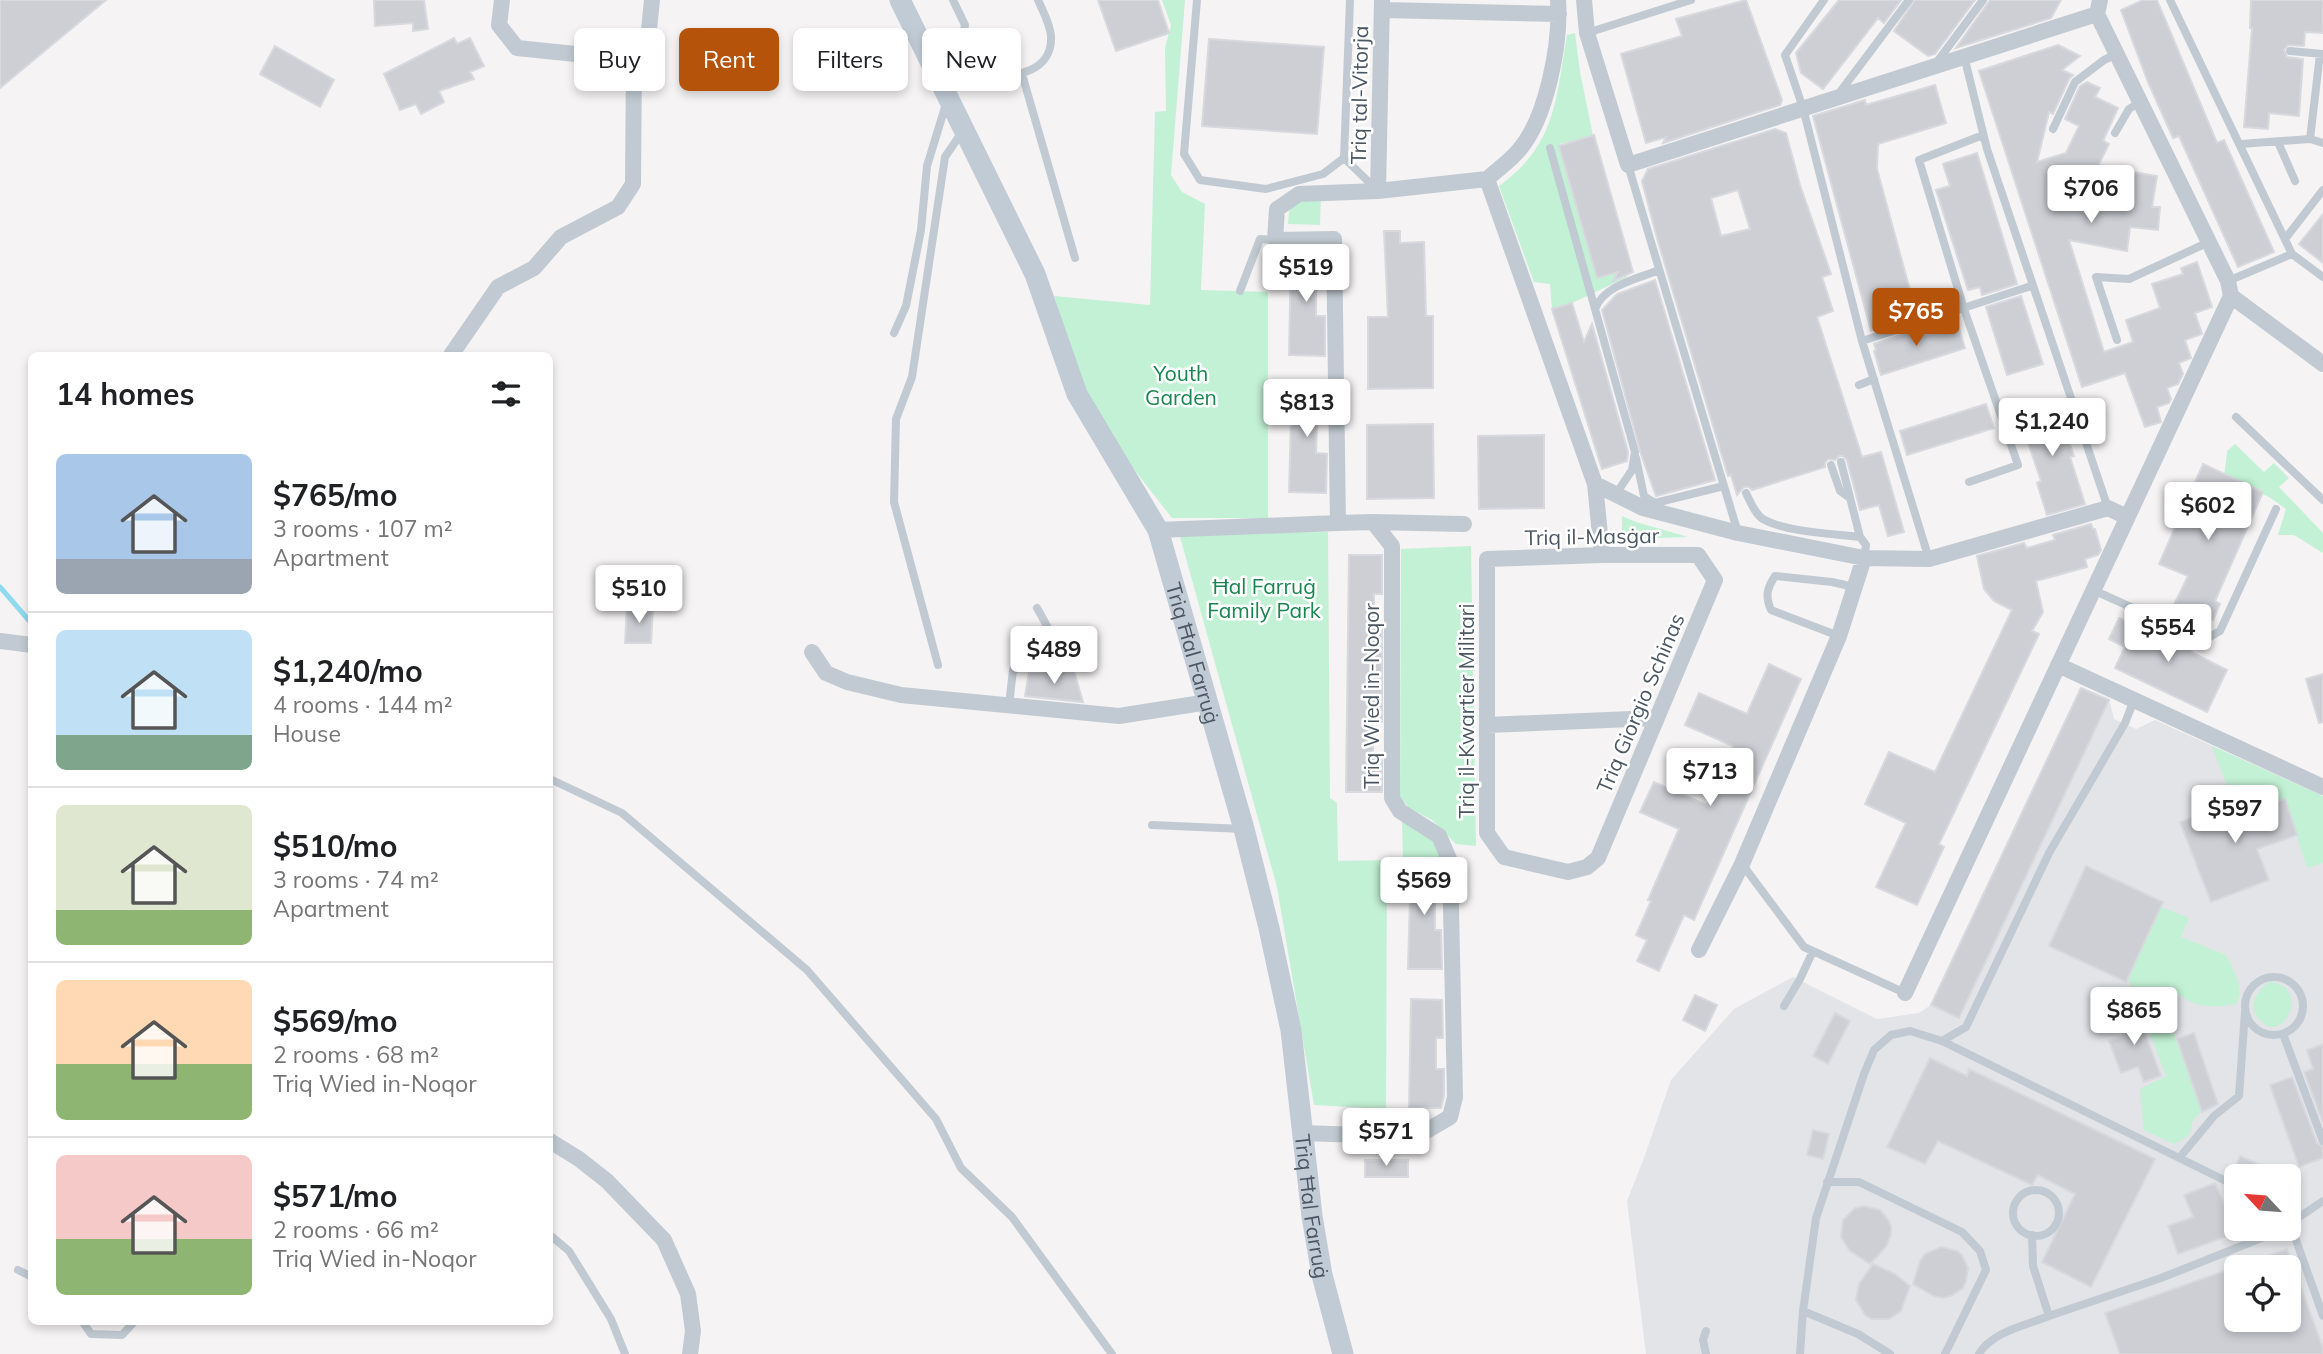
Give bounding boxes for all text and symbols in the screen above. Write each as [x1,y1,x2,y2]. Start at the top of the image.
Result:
street label: Triq tal-Vitorja [1345,25,1373,165]
chip: Buy [574,28,665,91]
chip: Rent [679,28,779,91]
chip: Filters [793,28,908,91]
chip: New [922,28,1021,91]
pin: $706 [2050,166,2132,225]
text: $706 [2063,173,2119,202]
pin: $519 [1265,244,1347,304]
text: $519 [1278,252,1334,281]
pin: $765 [1875,288,1957,348]
text: $765 [1888,296,1944,325]
park label: Youth Garden [1145,360,1217,410]
text: 14 homes [56,375,195,413]
icon: filters [487,375,525,413]
pin: $813 [1266,380,1348,439]
text: $813 [1279,387,1335,416]
pin: $1,240 [1995,398,2109,458]
text: $1,240 [2015,406,2089,435]
text: $765/mo [273,476,397,514]
icon: home [112,482,196,566]
pin: $602 [2167,482,2249,542]
text: $602 [2180,490,2236,519]
text: 3 rooms · 107 m² [273,514,453,543]
street label: Triq il-Masġar [1524,522,1660,550]
text: Apartment [273,543,389,572]
pin: $510 [598,566,680,625]
text: $510 [611,573,667,602]
park label: Ħal Farruġ Family Park [1207,573,1321,623]
street label: Triq Ħal Farruġ [1161,580,1226,727]
street label: Triq Wied in-Noqor [1358,603,1384,789]
street label: Triq il-Kwartier Militari [1453,604,1479,818]
pin: $554 [2127,604,2209,664]
street label: Triq Giorgio Schinas [1590,609,1690,797]
text: $554 [2140,612,2196,641]
pin: $489 [1013,626,1095,686]
text: $489 [1026,634,1082,663]
text: $1,240/mo [273,652,423,690]
icon: home [112,658,196,742]
text: 4 rooms · 144 m² [273,690,453,719]
text: House [273,719,341,748]
pin: $713 [1669,748,1751,808]
text: $713 [1682,756,1738,785]
pin: $597 [2194,786,2276,845]
text: $597 [2207,793,2263,822]
text: $510/mo [273,827,397,865]
icon: home [112,833,196,917]
pin: $569 [1383,858,1465,917]
text: 3 rooms · 74 m² [273,865,439,894]
text: $569 [1396,865,1452,894]
text: Apartment [273,894,389,923]
pin: $865 [2093,988,2175,1047]
text: $865 [2106,995,2162,1024]
text: $569/mo [273,1002,397,1040]
icon: home [112,1008,196,1092]
text: 2 rooms · 68 m² [273,1040,439,1069]
text: Triq Wied in-Noqor [273,1069,477,1098]
pin: $571 [1345,1108,1427,1168]
text: $571 [1358,1116,1414,1145]
street label: Triq Ħal Farruġ [1290,1133,1335,1280]
north arrow [2224,1164,2301,1241]
map controls [2224,1164,2301,1332]
text: $571/mo [273,1177,397,1215]
icon: home [112,1183,196,1267]
text: 2 rooms · 66 m² [273,1215,439,1244]
text: Triq Wied in-Noqor [273,1244,477,1273]
button: locate [2224,1255,2301,1332]

